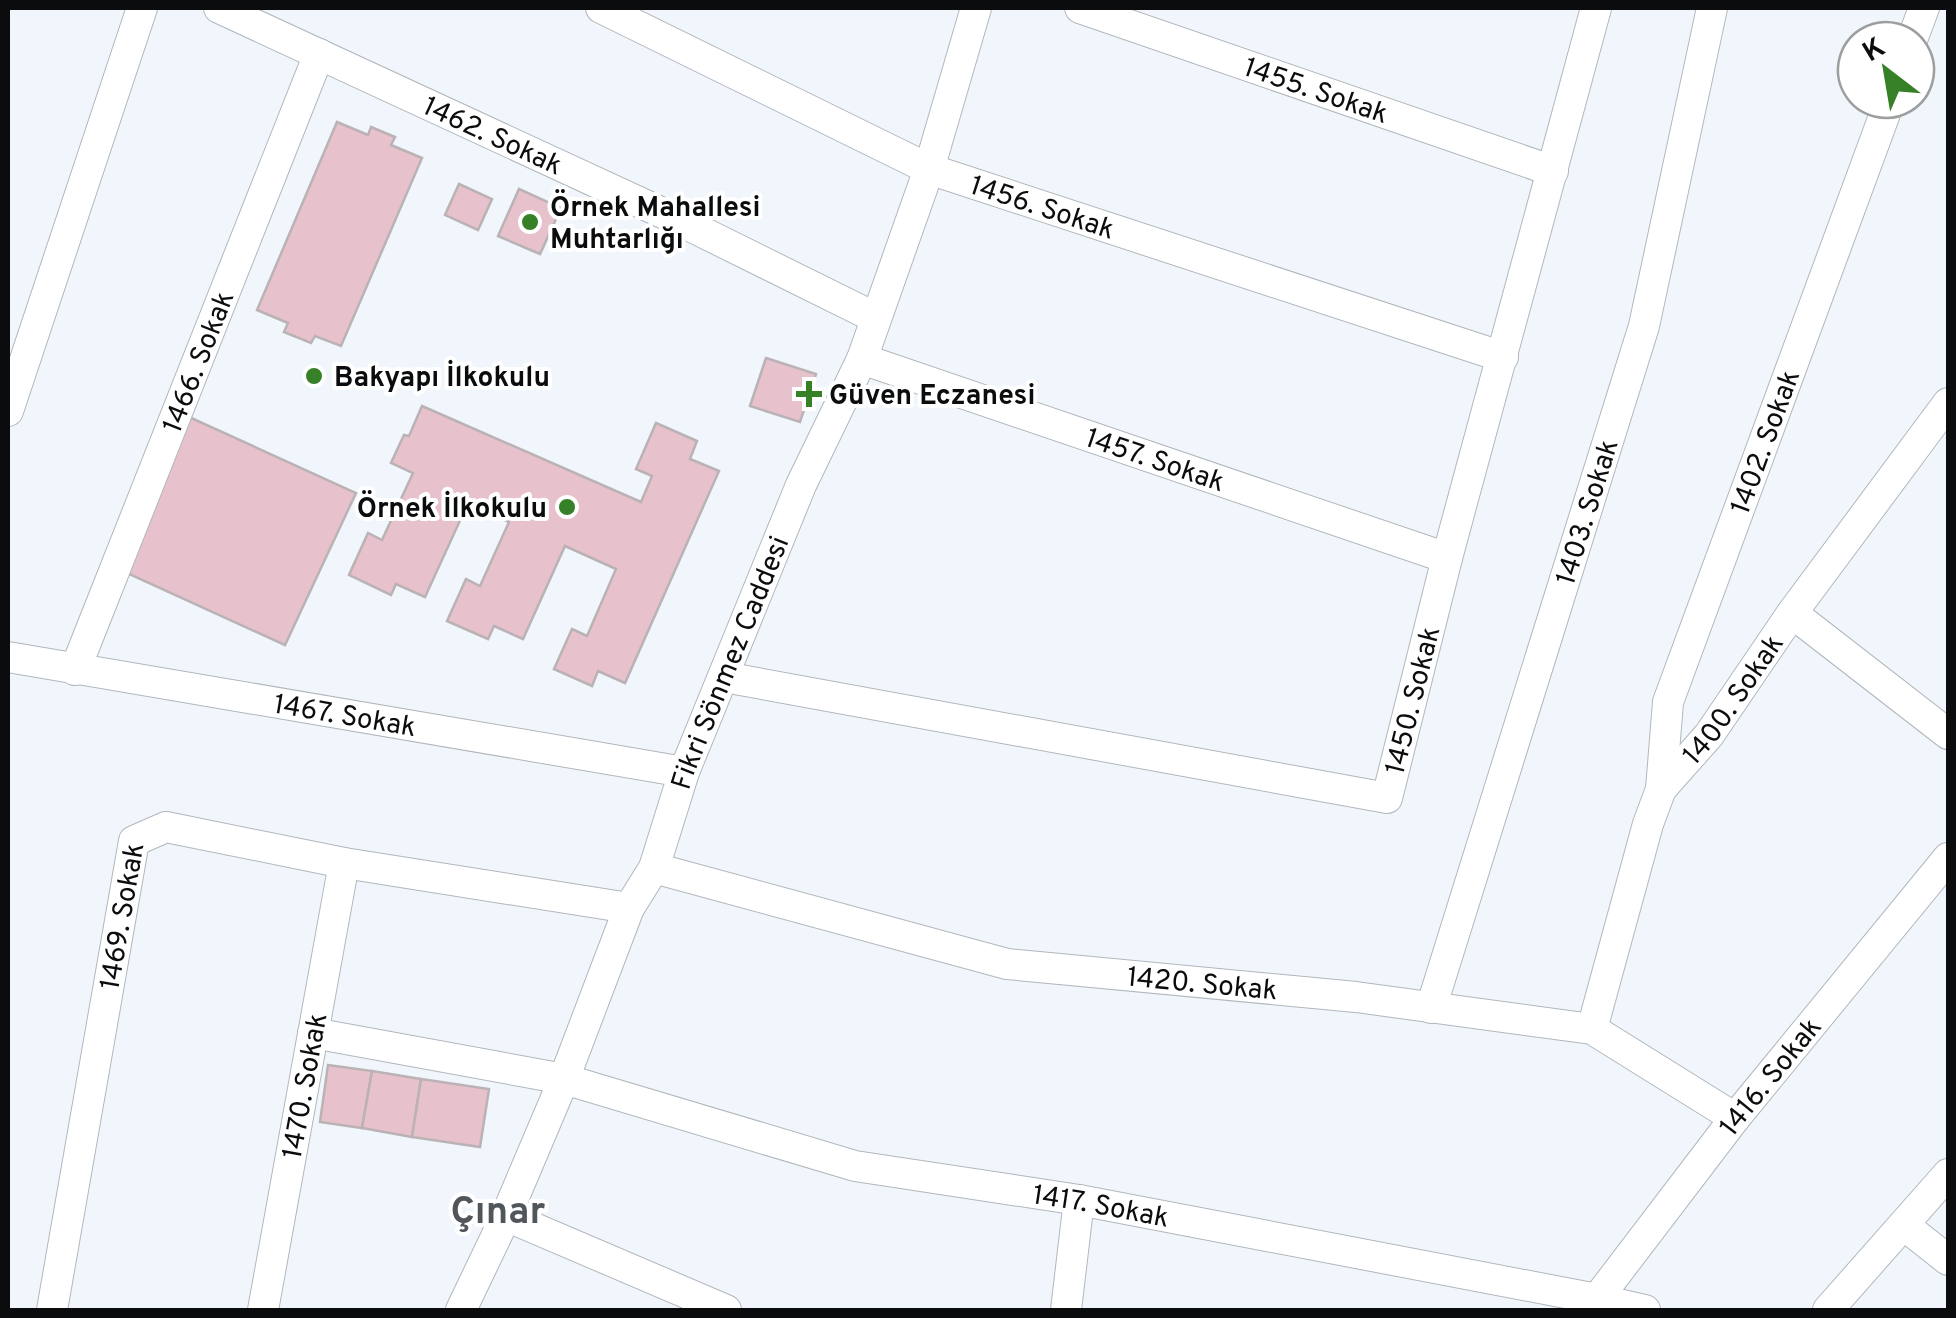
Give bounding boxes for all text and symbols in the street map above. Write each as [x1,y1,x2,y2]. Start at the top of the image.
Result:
north arrow [1836,20,1936,120]
text: K [1857,31,1892,72]
street label: 1455. Sokak [1238,51,1392,134]
street label: 1462. Sokak [416,90,567,185]
street label: 1456. Sokak [965,169,1119,250]
place label: Örnek Mahallesi Muhtarlığı [550,189,760,259]
marker: Örnek Mahallesi Muhtarlığı [519,211,541,233]
street label: 1466. Sokak [156,286,244,438]
place label: Bakyapı İlkokulu [334,359,550,397]
marker: Bakyapı İlkokulu [303,365,325,387]
street label: 1402. Sokak [1724,365,1810,520]
place label: Güven Eczanesi [829,379,1035,415]
marker: Güven Eczanesi [798,383,820,405]
street label: 1457. Sokak [1080,421,1229,502]
street label: 1403. Sokak [1549,435,1629,590]
place label: Örnek İlkokulu [357,490,547,528]
marker: Örnek İlkokulu [556,496,578,518]
street label: Fikri Sönmez Caddesi [665,531,799,795]
street label: 1450. Sokak [1379,623,1450,778]
street label: 1400. Sokak [1676,628,1793,774]
street label: 1467. Sokak [271,688,419,747]
street label: 1469. Sokak [93,840,154,993]
street label: 1420. Sokak [1125,960,1279,1010]
street label: 1470. Sokak [276,1010,337,1162]
street label: 1416. Sokak [1713,1011,1831,1144]
street label: 1417. Sokak [1030,1178,1172,1238]
district label: Çınar [451,1189,546,1238]

